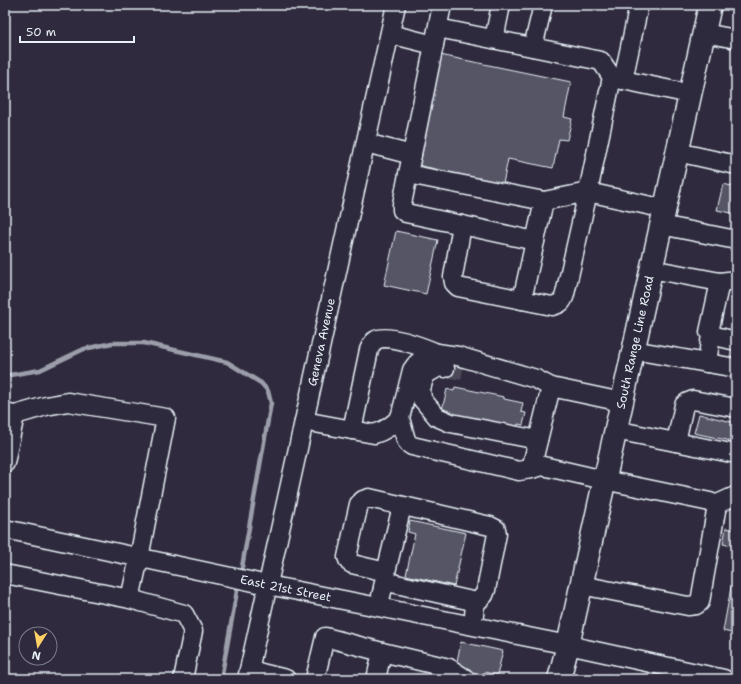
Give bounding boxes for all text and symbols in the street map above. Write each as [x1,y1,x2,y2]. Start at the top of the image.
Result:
scale bar [20,18,134,44]
text: 50 m [26,24,56,40]
street label: South Range Line Road [613,274,658,411]
street label: Geneva Avenue [304,296,339,388]
street label: East 21st Street [239,571,333,605]
north arrow [18,626,58,666]
text: N [30,647,42,664]

